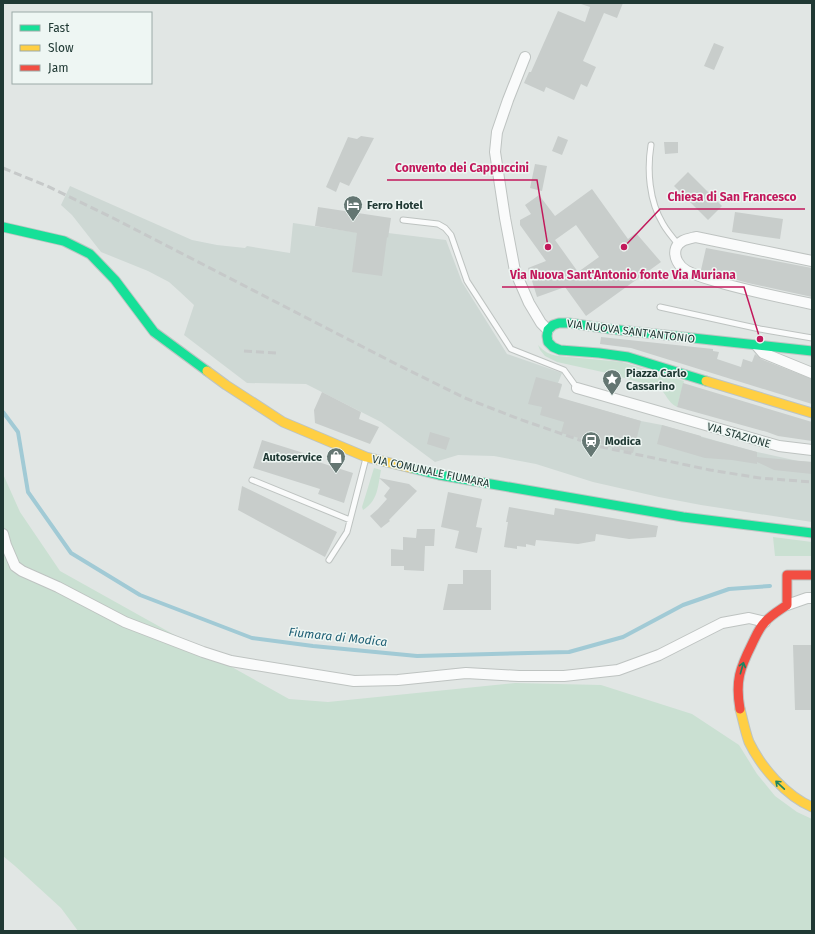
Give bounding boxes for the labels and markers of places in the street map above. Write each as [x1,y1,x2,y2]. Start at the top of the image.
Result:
callout: Convento dei Cappuccini [387,156,537,180]
callout: Chiesa di San Francesco [660,185,805,209]
hotel icon: Ferro Hotel [342,194,364,222]
place label: Ferro Hotel [367,199,423,212]
callout: Via Nuova Sant'Antonio fonte Via Muriana [502,263,744,287]
place label: Piazza Carlo Cassarino [626,367,687,393]
place icon: Piazza Carlo Cassarino [601,368,623,396]
station icon: Modica [580,430,602,458]
place label: Modica [605,435,641,448]
shop icon: Autoservice [325,446,347,474]
place label: Autoservice [262,451,322,464]

